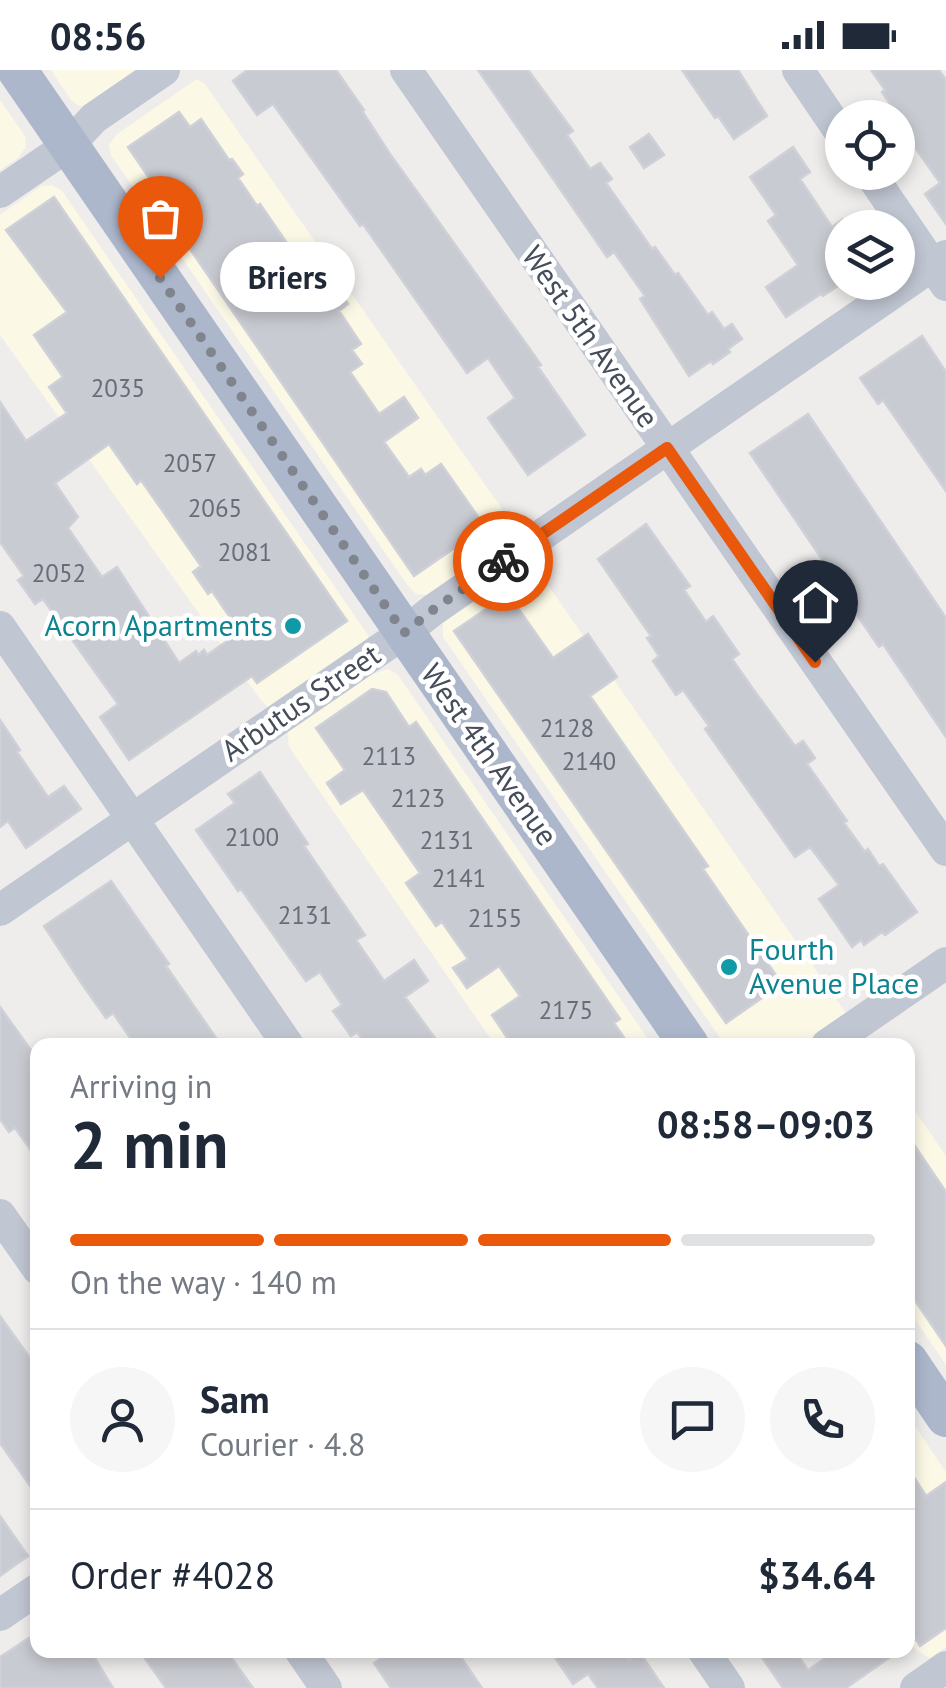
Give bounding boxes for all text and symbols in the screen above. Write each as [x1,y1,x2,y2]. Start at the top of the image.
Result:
text: 08:56 [50,11,146,60]
map controls [825,100,915,300]
button: locate [825,100,915,190]
pin [118,176,203,279]
icon: bag [133,191,188,246]
button: layers [825,210,915,300]
street label: West 5th Avenue [514,238,668,435]
callout: Briers [220,243,355,313]
text: Briers [248,256,327,298]
house number: 2035 [91,372,145,404]
house number: 2057 [163,447,217,479]
house number: 2065 [188,492,242,524]
courier [453,511,553,611]
icon: bike [476,534,531,589]
house number: 2081 [218,536,272,568]
house number: 2052 [32,557,86,589]
pin [773,560,858,663]
icon: home [788,575,843,630]
place label: Acorn Apartments [45,605,273,644]
marker: Acorn Apartments [282,615,304,637]
street label: Arbutus Street [213,634,387,769]
street label: West 4th Avenue [413,656,567,853]
house number: 2128 [540,712,594,744]
house number: 2113 [362,740,416,772]
house number: 2140 [562,745,616,777]
house number: 2123 [391,782,445,814]
house number: 2100 [225,821,279,853]
house number: 2131 [420,824,474,856]
house number: 2141 [432,862,486,894]
house number: 2131 [278,899,332,931]
house number: 2155 [468,902,522,934]
place label: Fourth Avenue Place [749,929,919,1002]
marker: Fourth Avenue Place [718,956,740,978]
house number: 2175 [539,994,593,1026]
text: Arriving in [70,1065,212,1107]
text: 08:58–09:03 [657,1099,875,1148]
text: 2 min [70,1102,229,1186]
text: On the way · 140 m [70,1261,337,1303]
button: person [70,1367,175,1472]
button: chat [640,1367,745,1472]
button: phone [770,1367,875,1472]
text: Sam [200,1374,270,1423]
text: Courier · 4.8 [200,1423,366,1465]
text: Order #4028 [70,1550,275,1599]
text: $34.64 [758,1550,875,1599]

